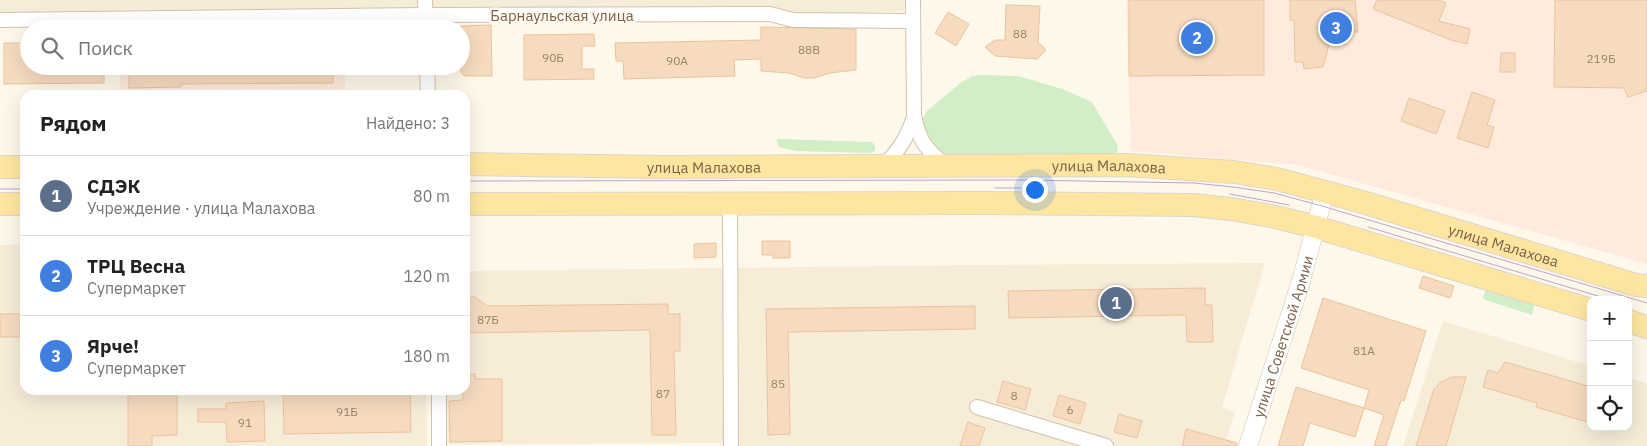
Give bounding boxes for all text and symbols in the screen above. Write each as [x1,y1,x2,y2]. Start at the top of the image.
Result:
street label: Барнаульская улица [490,6,634,25]
pin: 3 [1320,9,1352,47]
pin: 2 [1181,19,1213,57]
search box [20,20,470,75]
house number: 88 [1013,26,1027,41]
icon: search [38,34,66,62]
text: Поиск [78,36,133,60]
house number: 88В [798,42,820,57]
house number: 90Б [542,50,564,65]
house number: 219Б [1586,51,1616,66]
house number: 90А [666,53,688,68]
text: Рядом [40,109,107,137]
text: Найдено: 3 [366,113,450,133]
street label: улица Малахова [1052,155,1167,177]
street label: улица Малахова [647,157,761,177]
text: СДЭК [87,174,140,198]
your location [1022,177,1048,203]
text: 1 [51,186,61,206]
text: 80 m [413,186,450,206]
text: Учреждение · улица Малахова [87,198,315,218]
street label: улица Малахова [1446,219,1561,271]
street label: улица Советской Армии [1248,253,1317,420]
text: ТРЦ Весна [87,254,185,278]
text: 2 [51,266,61,286]
text: 120 m [403,266,450,286]
text: Супермаркет [87,278,186,298]
pin: 1 [1100,284,1132,322]
map controls [1587,296,1632,431]
button: + [1587,296,1632,341]
house number: 87Б [477,312,499,327]
text: Ярче! [87,334,139,358]
button: − [1587,341,1632,386]
house number: 81А [1353,343,1375,358]
text: 3 [51,346,61,366]
text: 180 m [403,346,450,366]
text: Супермаркет [87,358,186,378]
house number: 85 [771,376,785,391]
house number: 87 [656,386,670,401]
button: locate [1587,386,1632,431]
house number: 8 [1010,388,1018,403]
house number: 6 [1066,402,1074,417]
house number: 91Б [336,404,358,419]
house number: 91 [238,415,252,430]

